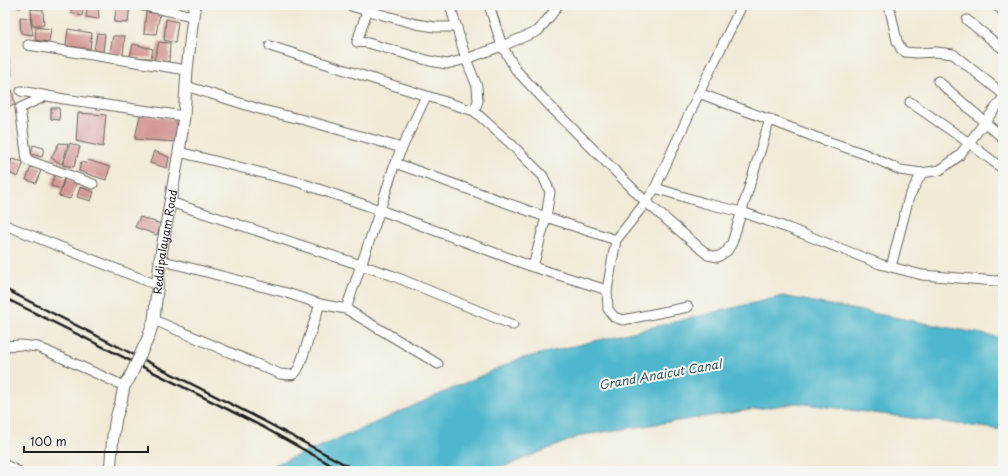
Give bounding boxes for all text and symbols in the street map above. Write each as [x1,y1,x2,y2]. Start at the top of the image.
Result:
street label: Reddipalayam Road [148,188,181,295]
water label: Grand Anaicut Canal [597,354,724,394]
scale bar [24,428,148,454]
text: 100 m [30,432,67,450]

